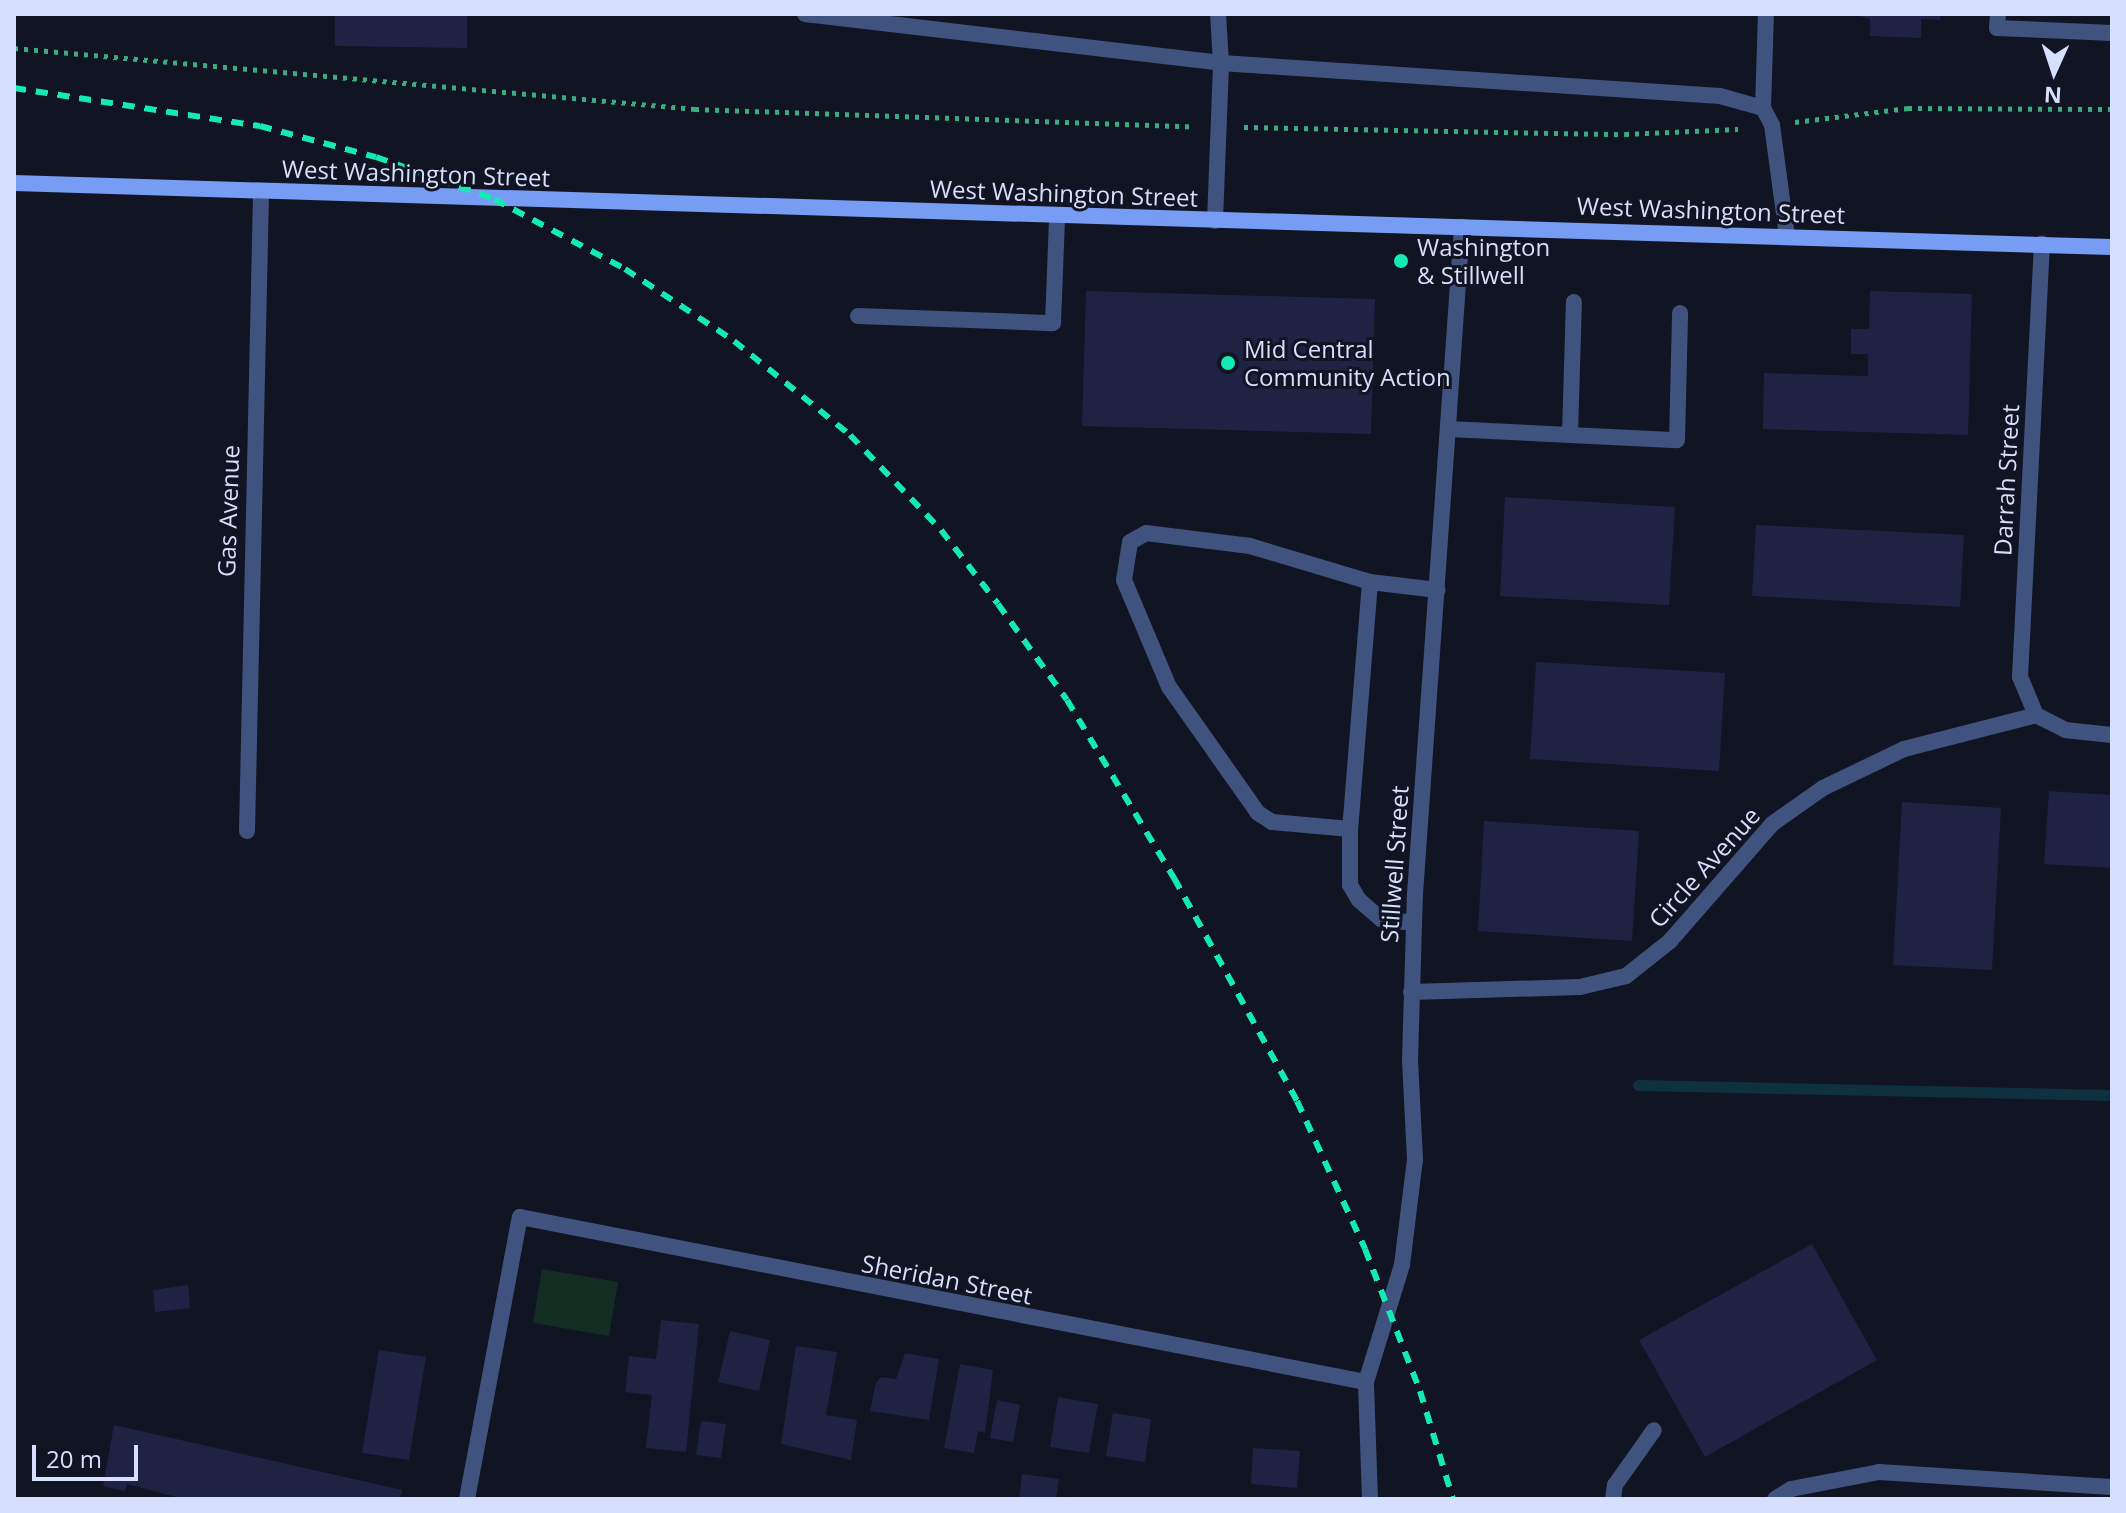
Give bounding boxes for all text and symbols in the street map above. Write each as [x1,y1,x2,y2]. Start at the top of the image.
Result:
north arrow [2014,32,2094,112]
text: N [2043,81,2062,111]
street label: West Washington Street [281,154,551,192]
street label: West Washington Street [929,174,1199,212]
street label: West Washington Street [1576,191,1846,229]
place label: Washington & Stillwell [1417,233,1550,289]
marker: Washington & Stillwell [1392,252,1410,270]
place label: Mid Central Community Action [1244,335,1451,391]
marker: Mid Central Community Action [1219,354,1237,372]
street label: Darrah Street [1988,404,2024,556]
street label: Gas Avenue [211,445,245,577]
street label: Stillwell Street [1374,785,1414,943]
street label: Circle Avenue [1643,801,1765,933]
street label: Sheridan Street [859,1248,1035,1310]
scale bar [36,1429,142,1479]
text: 20 m [46,1442,102,1475]

